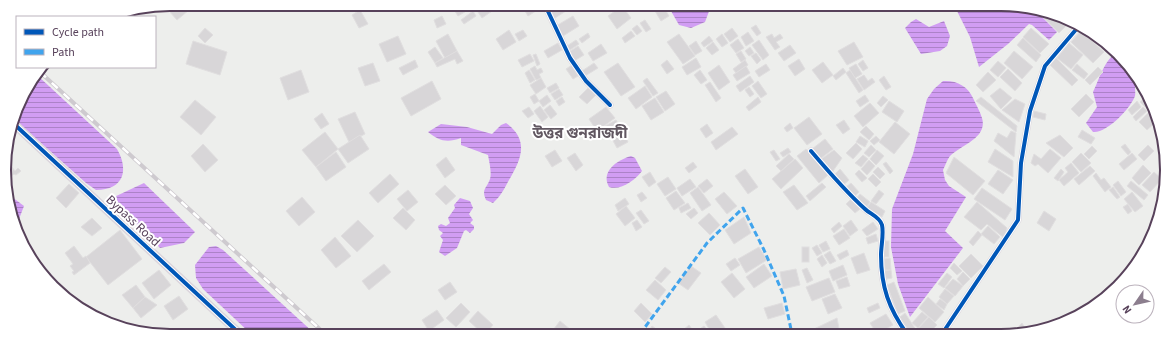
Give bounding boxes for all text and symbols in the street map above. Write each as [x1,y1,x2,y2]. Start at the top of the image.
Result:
legend [16,16,156,68]
text: Cycle path [52,24,104,41]
text: Path [52,44,75,61]
district label: উত্তর গুনরাজদী [532,123,628,144]
street label: Bypass Road [102,191,164,251]
north arrow [1115,284,1155,324]
text: N [1119,302,1135,317]

